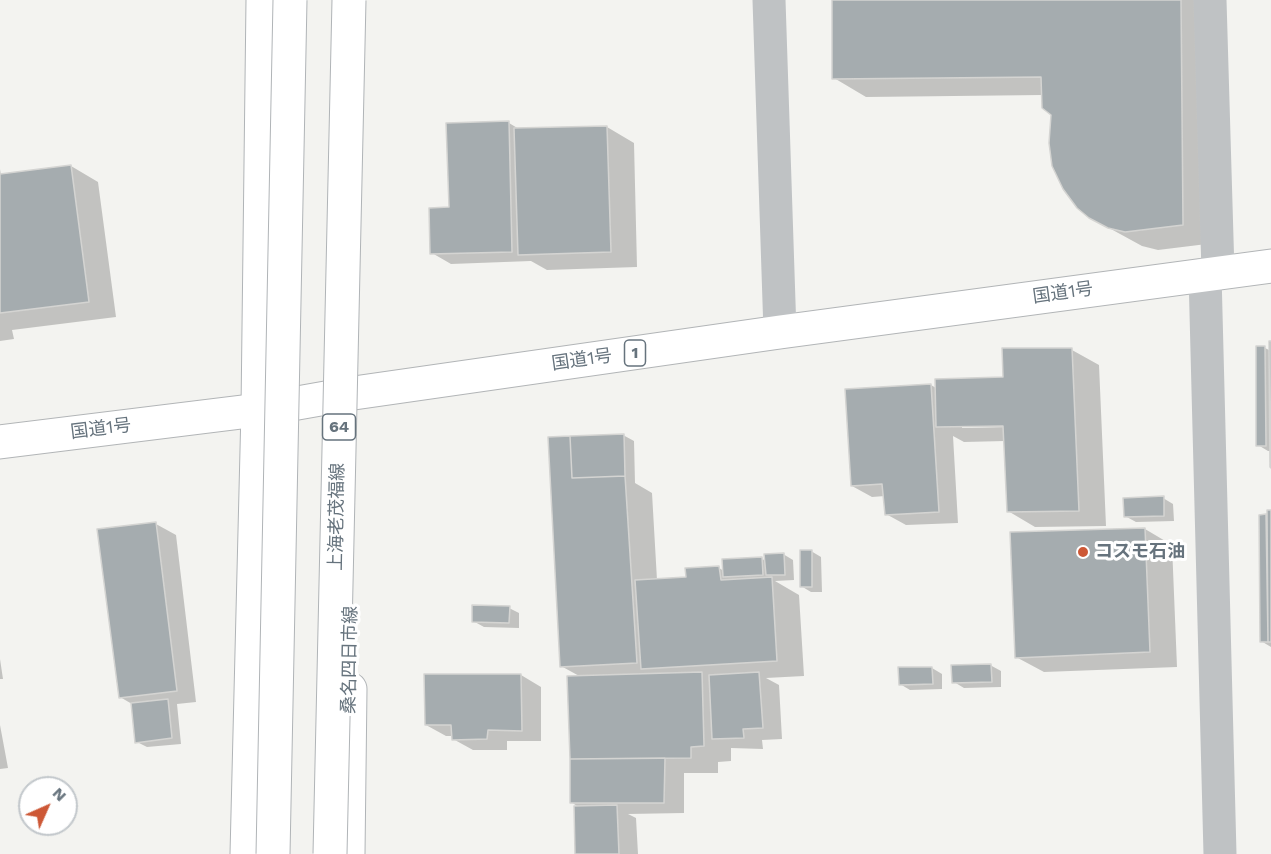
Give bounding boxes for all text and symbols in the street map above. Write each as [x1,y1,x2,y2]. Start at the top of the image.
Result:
street label: 国道1号 [1031,278,1095,308]
road number: 1 [624,340,646,366]
street label: 国道1号 [550,345,614,375]
road number: 64 [322,414,356,440]
street label: 国道1号 [69,415,133,443]
street label: 上海老茂福線 [325,463,349,571]
place label: コスモ石油 [1095,541,1185,563]
marker: コスモ石油 [1076,545,1090,559]
street label: 桑名四日市線 [338,606,362,714]
north arrow [18,776,78,836]
text: N [49,783,71,805]

